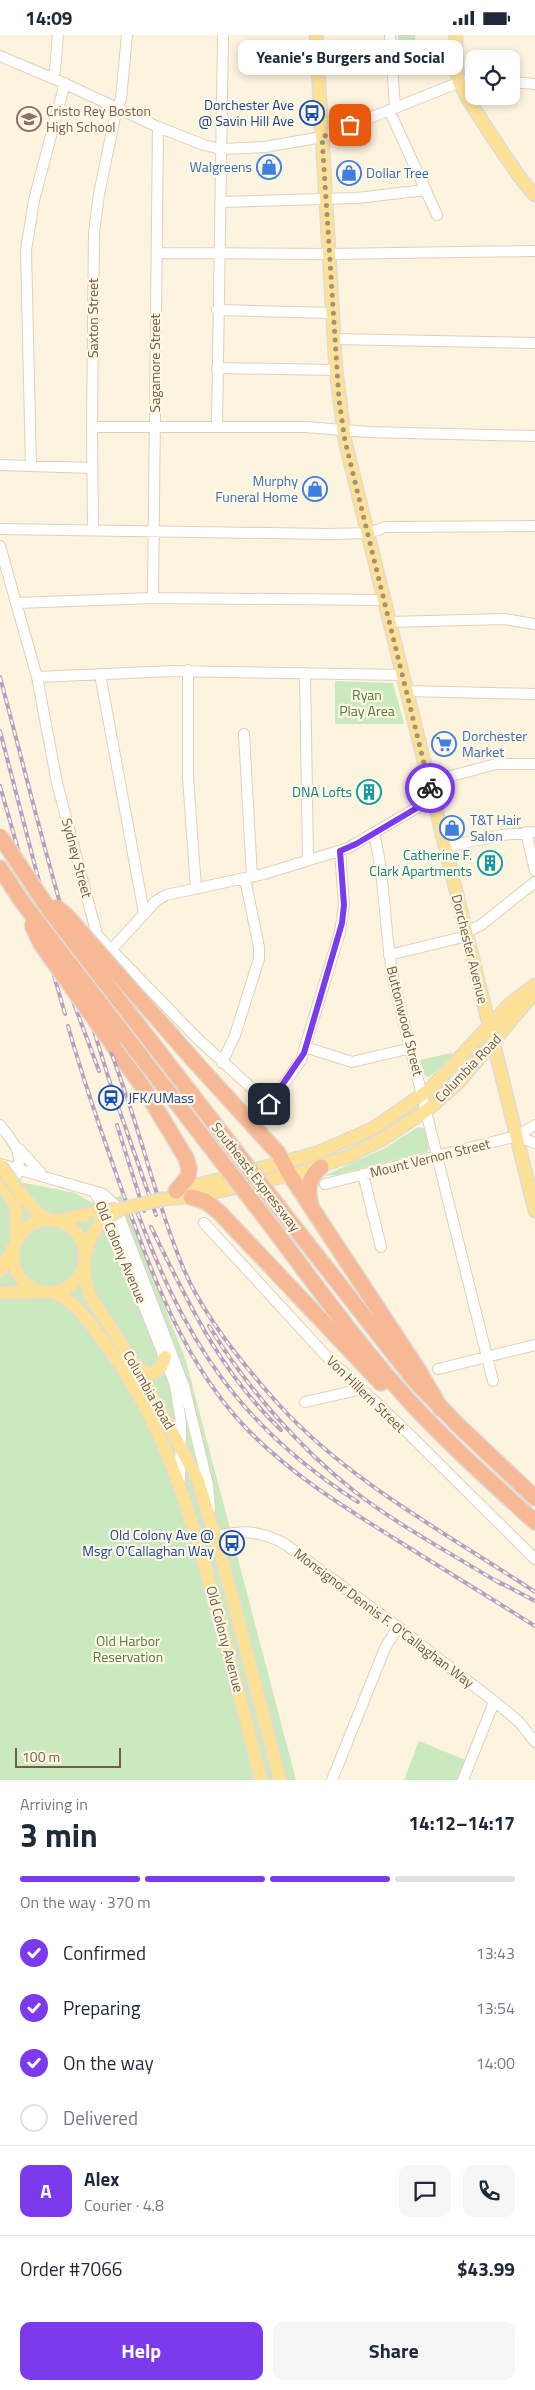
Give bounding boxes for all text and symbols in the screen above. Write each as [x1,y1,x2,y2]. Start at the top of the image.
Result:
text: 14:09 [25,3,72,32]
callout: Yeanie's Burgers and Social [238,40,462,75]
text: Yeanie's Burgers and Social [256,45,445,69]
map controls [465,50,520,105]
button: locate [465,50,520,105]
place label: Dorchester Ave @ Savin Hill Ave [198,94,294,131]
place label: Cristo Rey Boston High School [46,100,151,137]
bus stop icon: Dorchester Ave @ Savin Hill Ave [299,100,325,126]
pin [329,104,371,146]
school or university icon: Cristo Rey Boston High School [16,106,42,132]
icon: bag [336,111,364,139]
shop icon: Walgreens [256,154,282,180]
place label: Walgreens [189,156,252,177]
shop icon: Dollar Tree [336,160,362,186]
place label: Dollar Tree [366,162,429,183]
street label: Saxton Street [82,278,103,358]
street label: Sagamore Street [144,313,165,412]
place label: Murphy Funeral Home [215,470,298,507]
shop icon: Murphy Funeral Home [302,476,328,502]
park label: Ryan Play Area [339,684,395,721]
place label: Dorchester Market [462,725,527,762]
supermarket icon: Dorchester Market [431,731,457,757]
courier [405,763,455,813]
icon: bike [416,774,444,802]
building icon: DNA Lofts [356,779,382,805]
place label: DNA Lofts [292,781,352,802]
place label: T&T Hair Salon [470,809,521,846]
shop icon: T&T Hair Salon [439,815,465,841]
street label: Sydney Street [57,816,98,900]
place label: Catherine F. Clark Apartments [369,844,472,881]
building icon: Catherine F. Clark Apartments [477,850,503,876]
street label: Dorchester Avenue [447,892,494,1006]
street label: Buttonwood Street [382,964,429,1078]
street label: Columbia Road [429,1029,506,1107]
pin [248,1083,290,1125]
station icon: JFK/UMass [98,1085,124,1111]
place label: JFK/UMass [128,1087,194,1108]
icon: home [255,1090,283,1118]
street label: Southeast Expressway [207,1117,306,1236]
street label: Mount Vernon Street [368,1132,492,1183]
street label: Old Colony Avenue [90,1197,153,1306]
street label: Columbia Road [118,1346,181,1433]
street label: Von Hillern Street [322,1350,411,1437]
place label: Old Colony Ave @ Msgr O'Callaghan Way [82,1524,214,1561]
bus stop icon: Old Colony Ave @ Msgr O'Callaghan Way [219,1530,245,1556]
street label: Monsignor Dennis F. O'Callaghan Way [290,1543,479,1693]
street label: Old Colony Avenue [201,1583,250,1694]
park label: Old Harbor Reservation [93,1630,163,1667]
scale bar [15,1745,121,1768]
text: 100 m [22,1746,60,1767]
text: Arriving in [20,1792,88,1816]
text: 14:12–14:17 [408,1808,515,1837]
text: 3 min [20,1811,98,1859]
text: On the way · 370 m [20,1890,151,1914]
text: Confirmed [63,1938,146,1967]
icon: check [20,1939,48,1967]
text: 13:43 [476,1941,515,1965]
text: Preparing [63,1993,140,2022]
icon: check [20,1994,48,2022]
text: 13:54 [476,1996,515,2020]
text: On the way [63,2048,154,2077]
icon: check [20,2049,48,2077]
text: 14:00 [476,2051,515,2075]
text: Delivered [63,2103,138,2132]
text: Alex [84,2164,119,2193]
button: chat [399,2165,451,2217]
button: phone [463,2165,515,2217]
text: A [40,2176,52,2205]
text: Courier · 4.8 [84,2193,164,2217]
text: Order #7066 [20,2254,122,2283]
text: $43.99 [457,2254,515,2283]
button: Help [20,2322,263,2380]
button: Share [273,2322,515,2380]

